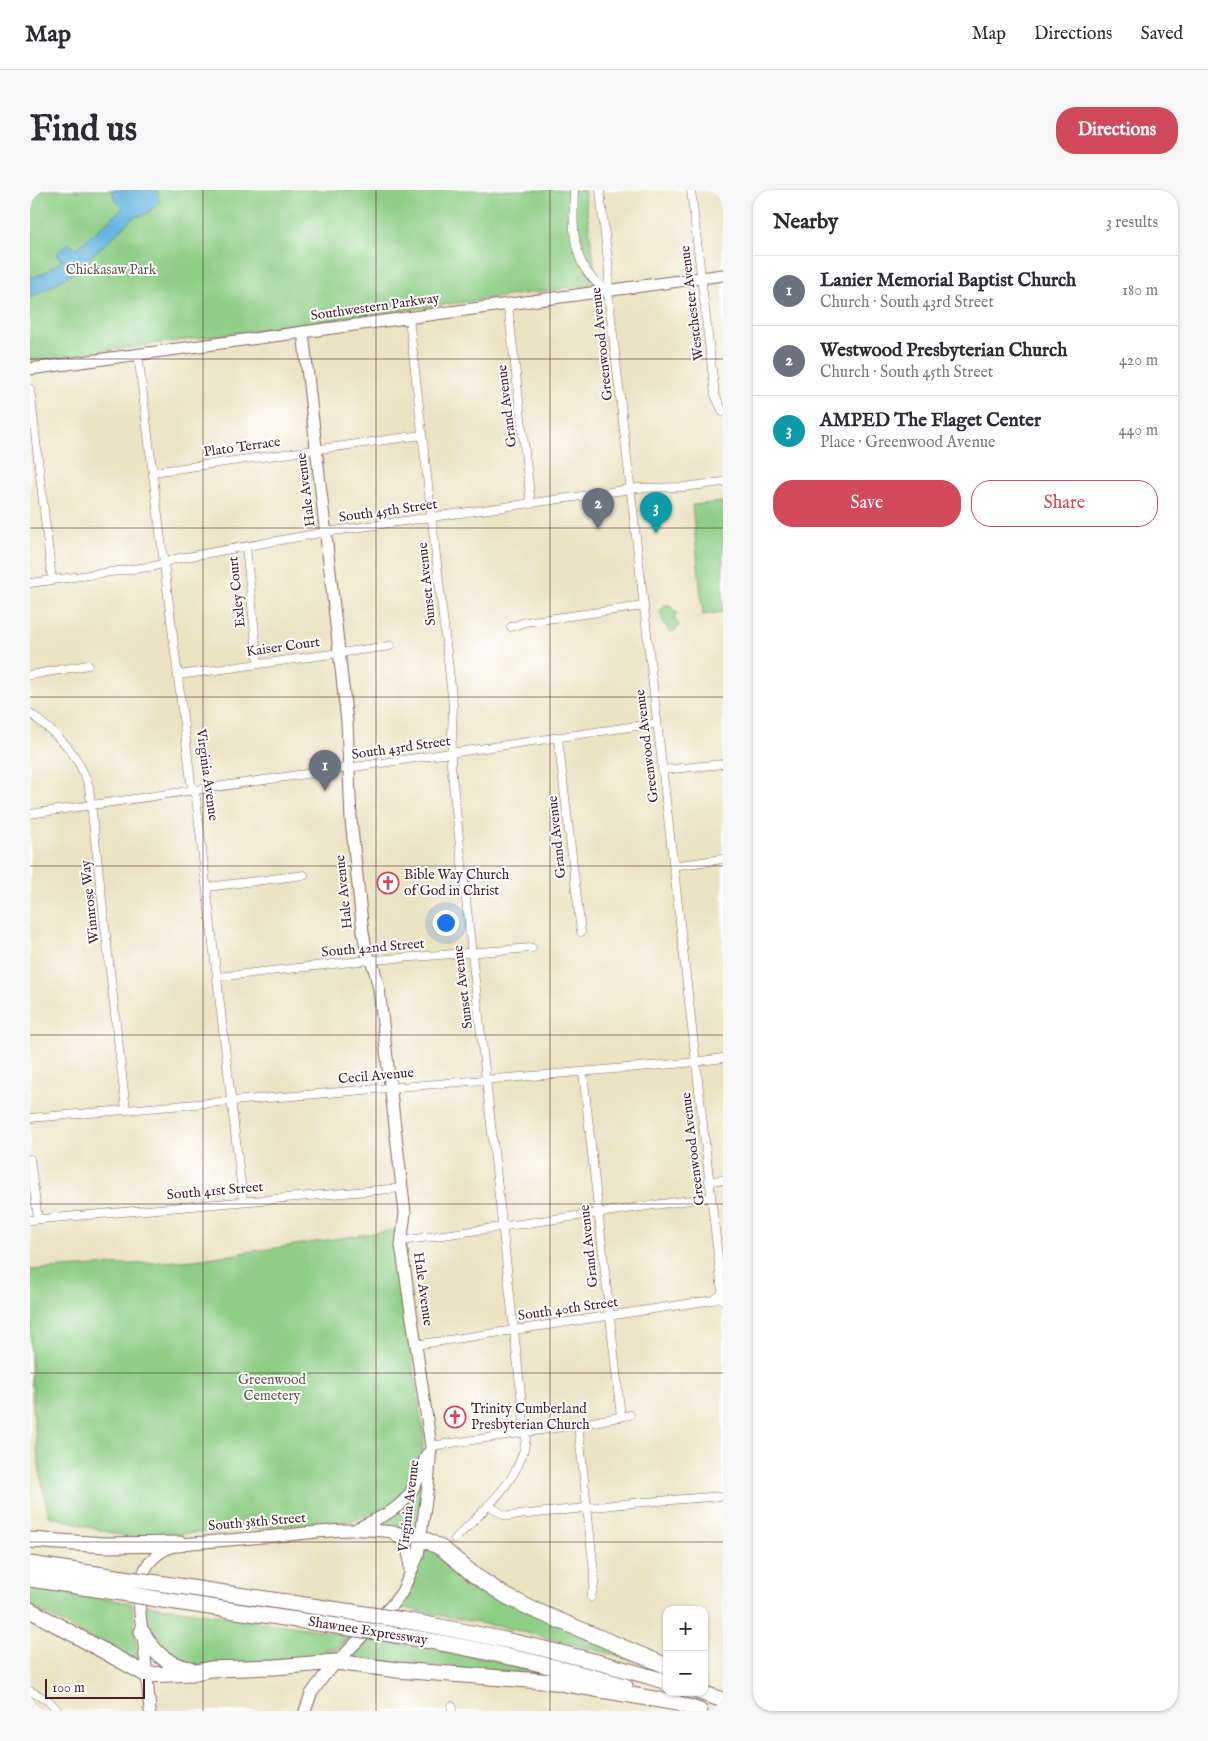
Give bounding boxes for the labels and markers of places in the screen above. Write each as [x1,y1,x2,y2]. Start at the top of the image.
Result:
pin: 2 [582,488,614,529]
pin: 3 [640,492,672,533]
pin: 1 [309,750,341,791]
place label: Bible Way Church of God in Christ [404,866,510,900]
church icon: Bible Way Church of God in Christ [376,871,400,895]
place label: Trinity Cumberland Presbyterian Church [471,1400,590,1434]
church icon: Trinity Cumberland Presbyterian Church [443,1405,467,1429]

